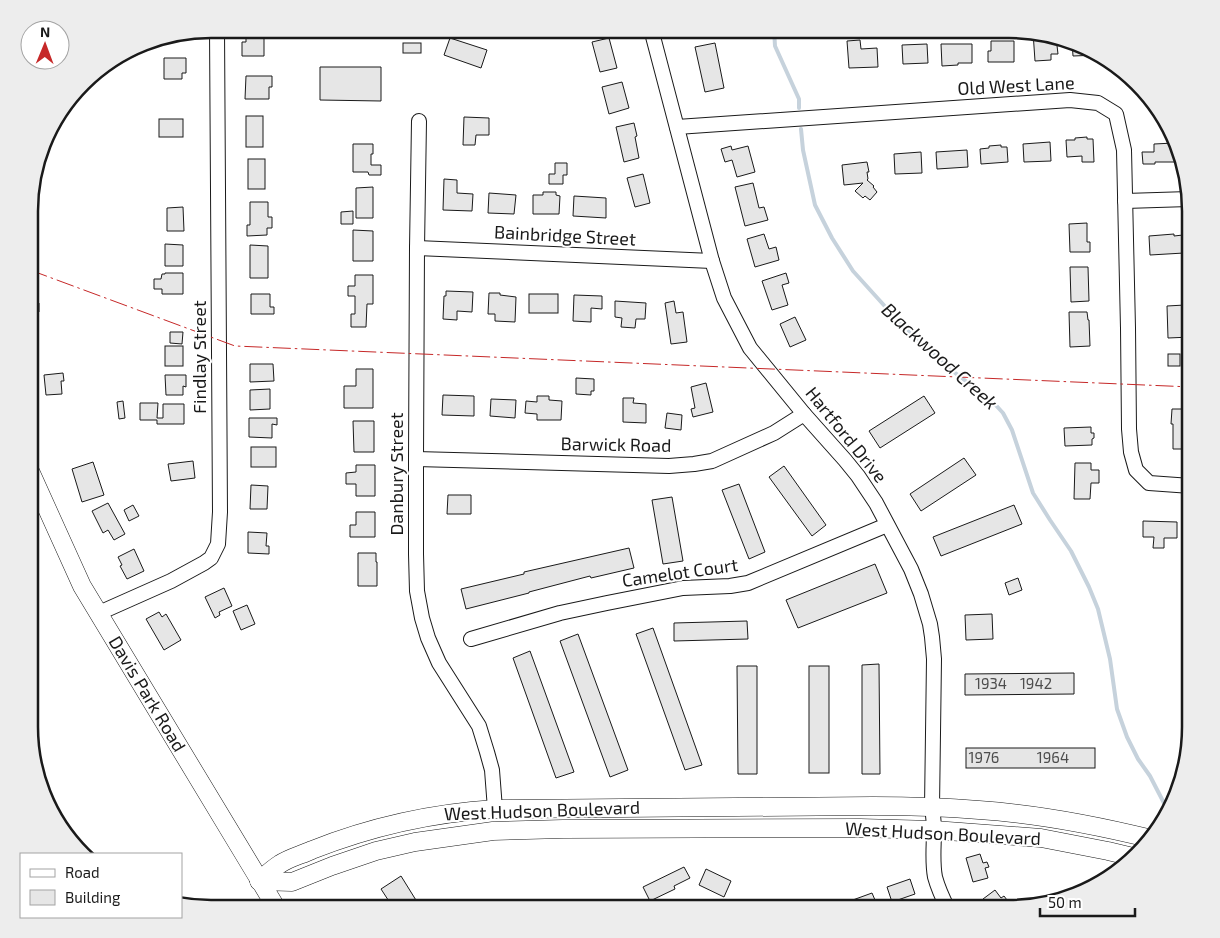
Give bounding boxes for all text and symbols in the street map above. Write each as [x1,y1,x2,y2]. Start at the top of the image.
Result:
north arrow [20,20,70,70]
text: N [40,23,50,40]
street label: Old West Lane [957,71,1075,99]
street label: Bainbridge Street [494,220,637,250]
water label: Blackwood Creek [877,297,1003,414]
street label: Findlay Street [188,300,210,414]
street label: Hartford Drive [801,382,892,487]
street label: Danbury Street [385,412,407,536]
street label: Barwick Road [560,432,672,456]
street label: Camelot Court [620,553,739,591]
street label: Davis Park Road [105,632,191,755]
house number: 1934 [975,674,1007,692]
house number: 1942 [1020,674,1052,692]
house number: 1976 [969,748,999,766]
house number: 1964 [1037,748,1069,766]
street label: West Hudson Boulevard [444,796,640,824]
street label: West Hudson Boulevard [845,817,1042,849]
legend [20,853,182,918]
text: Road [65,863,100,881]
scale bar [1040,886,1135,918]
text: Building [65,888,121,906]
text: 50 m [1048,893,1082,911]

